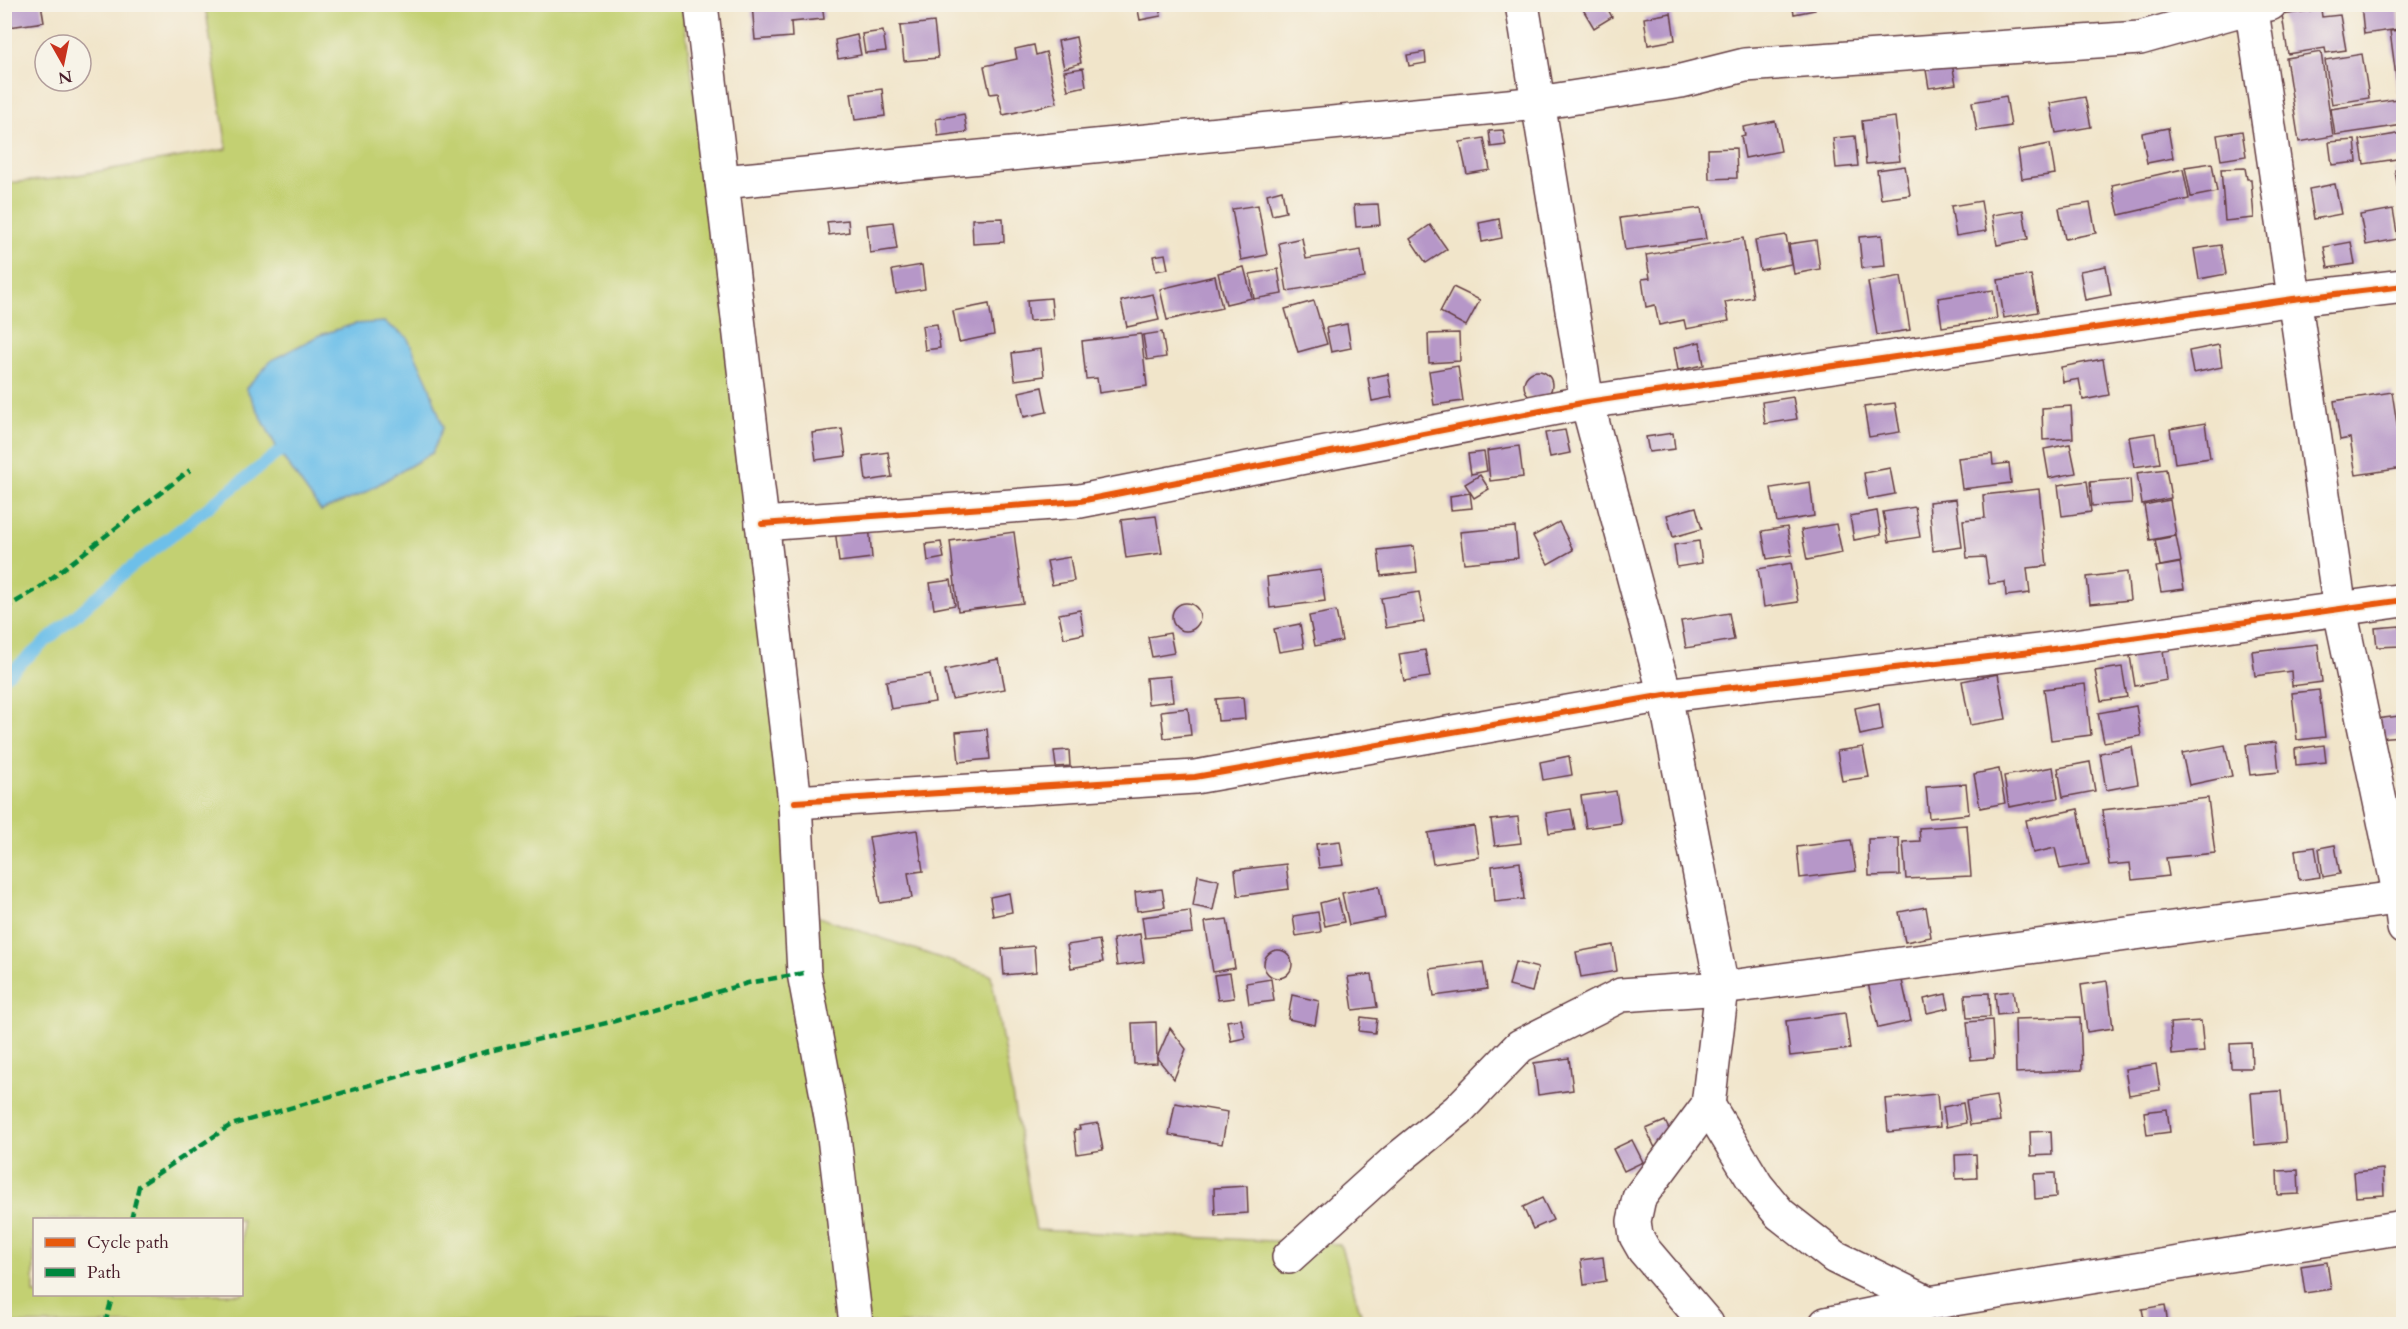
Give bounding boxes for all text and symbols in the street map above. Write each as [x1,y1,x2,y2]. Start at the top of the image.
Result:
north arrow [33,33,93,93]
text: N [57,65,74,89]
legend [33,1218,243,1296]
text: Cycle path [87,1230,169,1255]
text: Path [87,1260,121,1285]

